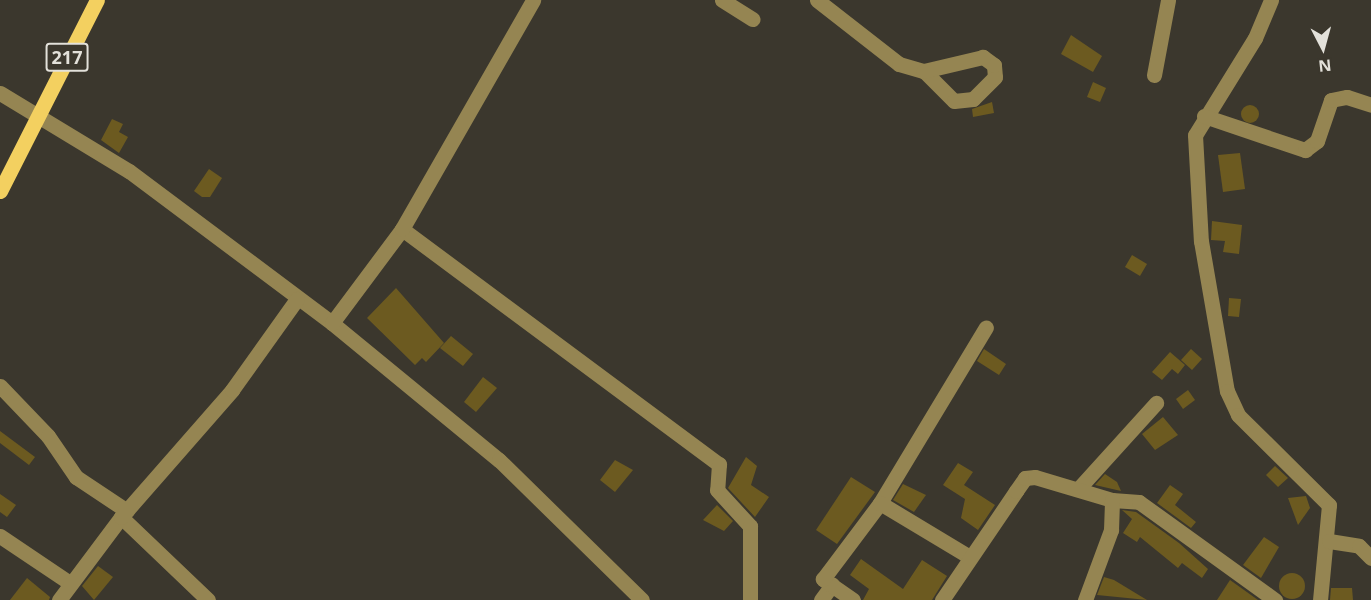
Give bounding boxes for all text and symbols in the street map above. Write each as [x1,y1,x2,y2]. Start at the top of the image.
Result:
north arrow [1293,18,1353,78]
road number: 217 [44,42,90,72]
text: N [1317,54,1333,78]

